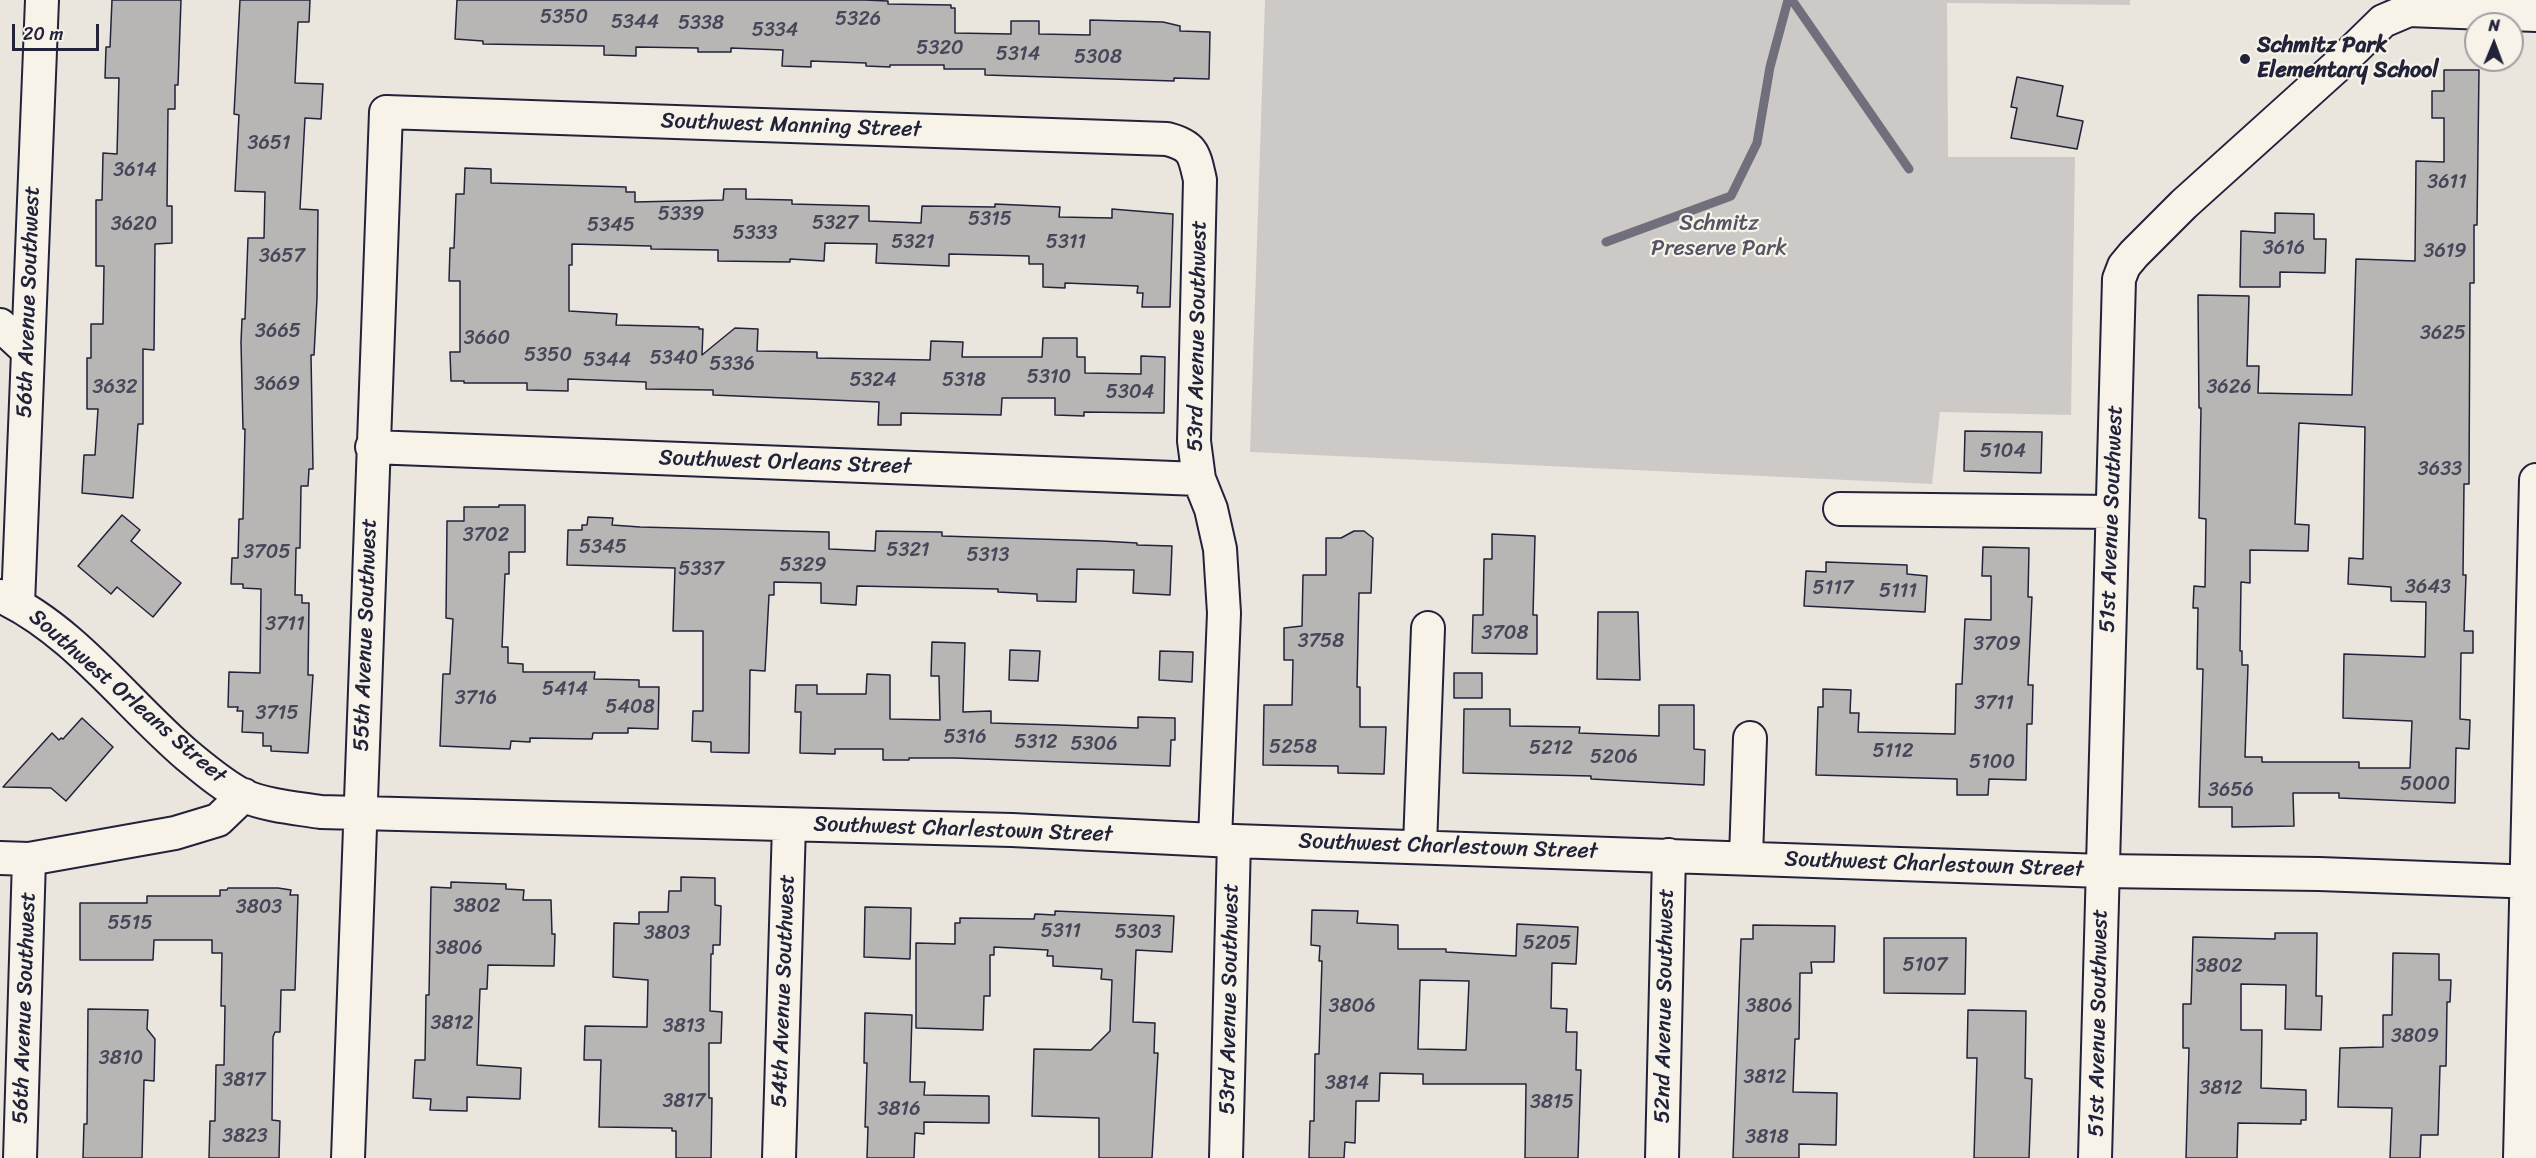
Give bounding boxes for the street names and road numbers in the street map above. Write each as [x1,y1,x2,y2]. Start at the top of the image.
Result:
street label: Southwest Manning Street [660,108,922,144]
street label: 56th Avenue Southwest [12,186,46,418]
street label: 53rd Avenue Southwest [1183,220,1213,452]
street label: 51st Avenue Southwest [2095,405,2129,633]
street label: Southwest Orleans Street [658,445,912,481]
street label: 55th Avenue Southwest [349,518,383,752]
street label: Southwest Orleans Street [23,604,231,790]
street label: Southwest Charlestown Street [813,812,1113,848]
street label: Southwest Charlestown Street [1298,829,1598,865]
street label: Southwest Charlestown Street [1784,847,2084,883]
street label: 54th Avenue Southwest [767,874,801,1108]
street label: 53rd Avenue Southwest [1215,883,1245,1115]
street label: 52nd Avenue Southwest [1650,888,1680,1124]
street label: 56th Avenue Southwest [8,892,42,1124]
street label: 51st Avenue Southwest [2084,909,2114,1137]

